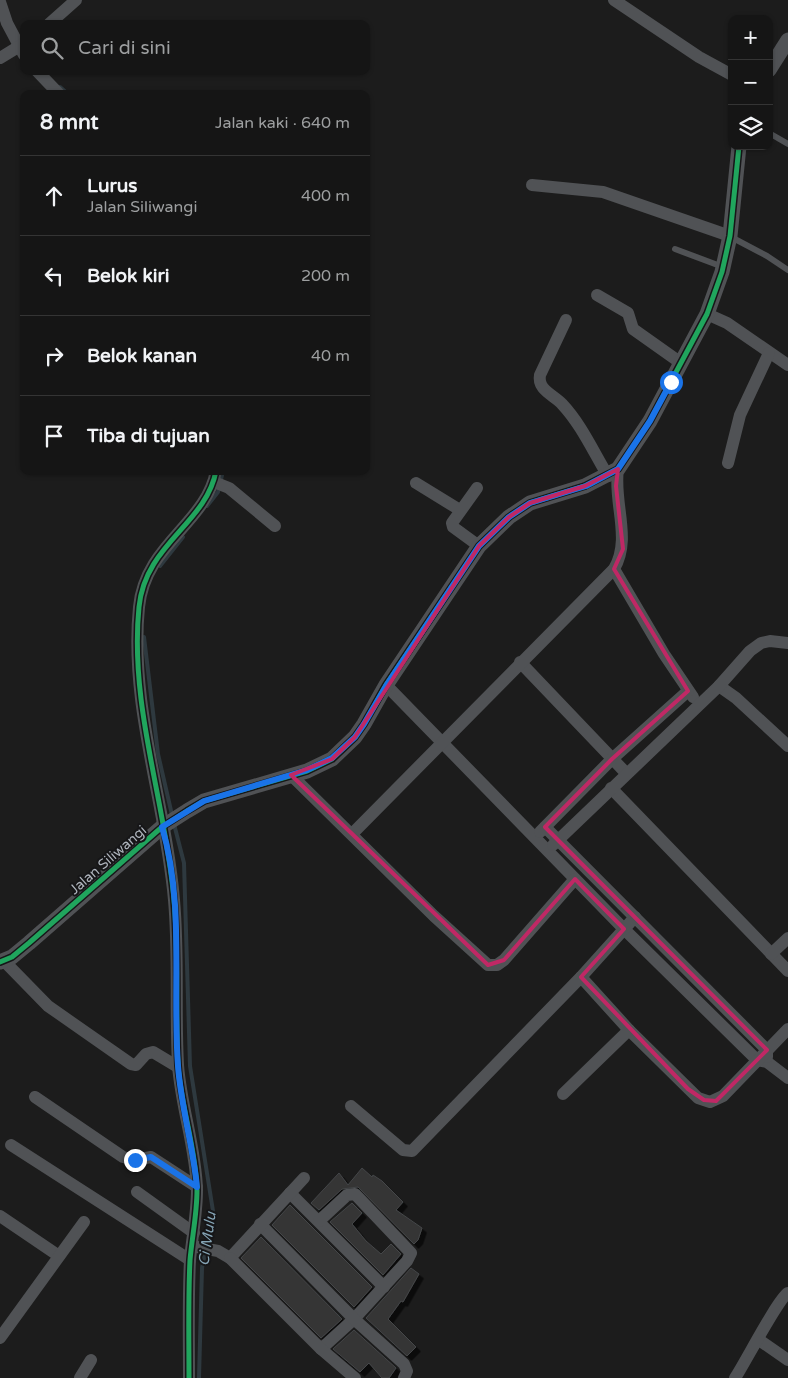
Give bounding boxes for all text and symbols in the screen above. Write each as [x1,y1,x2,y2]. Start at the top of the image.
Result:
map controls [728,15,773,150]
button: + [728,15,773,60]
search box [20,20,370,75]
icon: search [38,34,66,62]
text: Cari di sini [78,37,171,59]
button: − [728,60,773,105]
button: layers [728,105,773,150]
text: 8 mnt [40,110,99,135]
text: Jalan kaki · 640 m [215,113,350,133]
text: Lurus [87,175,137,197]
icon: ahead [40,182,68,210]
text: 400 m [301,186,350,206]
text: Jalan Siliwangi [87,197,197,217]
icon: left [40,262,68,290]
text: Belok kiri [87,265,170,287]
text: 200 m [301,266,350,286]
icon: right [40,342,68,370]
text: Belok kanan [87,345,197,367]
text: 40 m [311,346,350,366]
route start [660,371,683,394]
icon: arrive [40,422,68,450]
text: Tiba di tujuan [87,425,210,447]
street label: Jalan Siliwangi [66,822,150,898]
route end [124,1149,147,1172]
water label: Ci Mulu [194,1210,220,1267]

